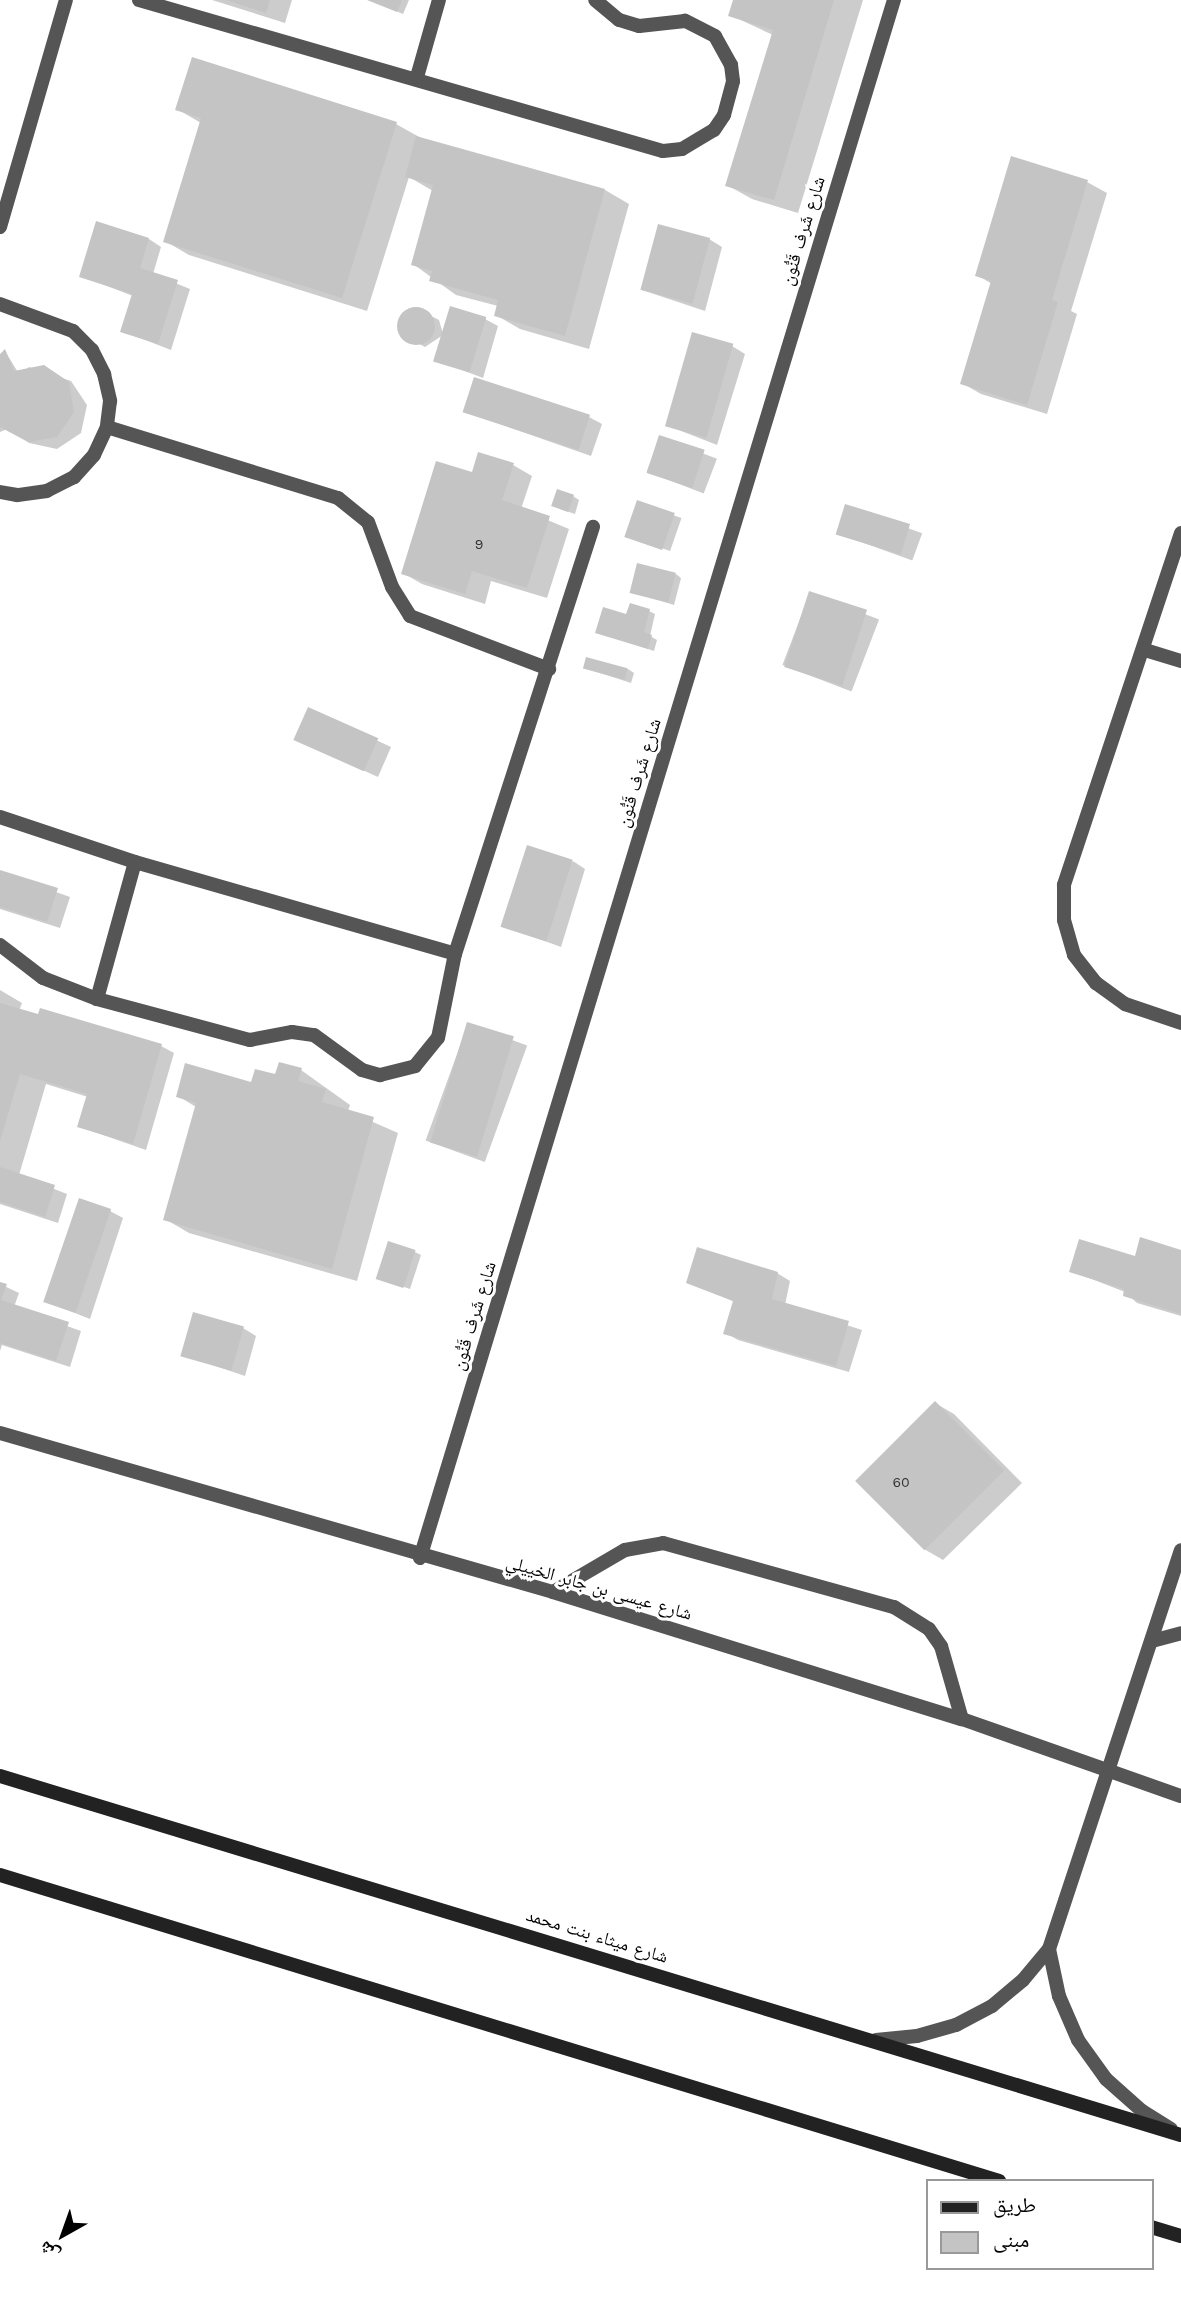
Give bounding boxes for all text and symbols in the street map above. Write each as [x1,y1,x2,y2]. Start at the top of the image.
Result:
street label: شارع شَرف قَنُّون [776,174,830,288]
house number: 9 [475,536,483,552]
street label: شارع شَرف قَنُّون [612,716,666,830]
street label: شارع شَرف قَنُّون [447,1259,501,1373]
house number: 60 [892,1474,910,1490]
street label: شارع عيسى بن جابر الخييلي [504,1551,694,1625]
street label: شارع ميثاء بنت محمد [523,1904,671,1968]
legend [926,2179,1153,2270]
text: طريق [993,2192,1036,2217]
north arrow [28,2200,98,2270]
text: مبنى [993,2227,1029,2252]
text: ش [34,2236,64,2267]

